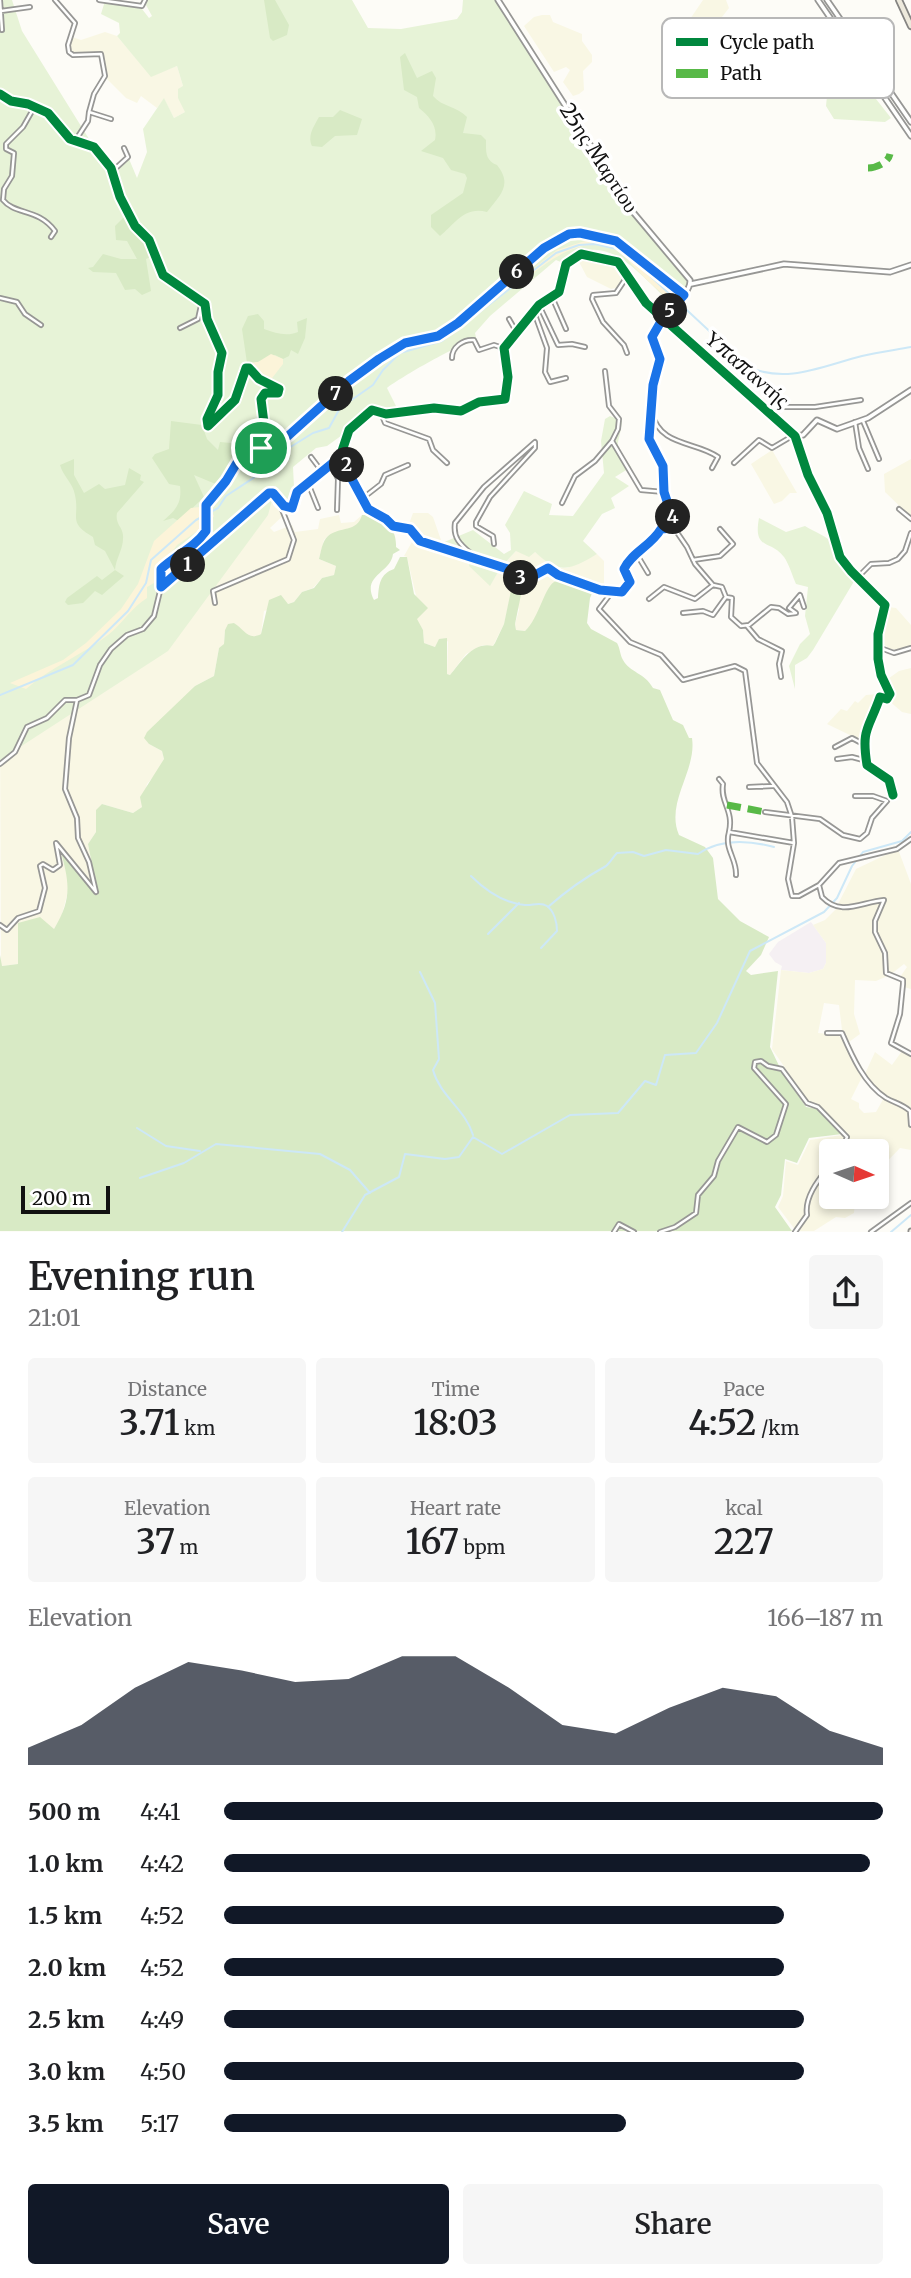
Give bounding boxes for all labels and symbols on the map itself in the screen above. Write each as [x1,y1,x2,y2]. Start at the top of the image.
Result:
legend [662,18,894,98]
text: Cycle path [720,30,815,54]
text: Path [720,61,762,85]
street label: 25ης Μαρτίου [554,98,645,218]
pin: 6 [500,254,534,290]
pin: 5 [652,294,688,328]
street label: Υπαπαντής [699,324,796,413]
pin: 7 [318,376,354,412]
pin [231,418,291,478]
pin: 2 [330,448,364,482]
pin: 4 [656,500,690,534]
pin: 1 [170,548,206,582]
pin: 3 [504,560,538,596]
north arrow [819,1139,889,1209]
scale bar [21,1182,110,1214]

